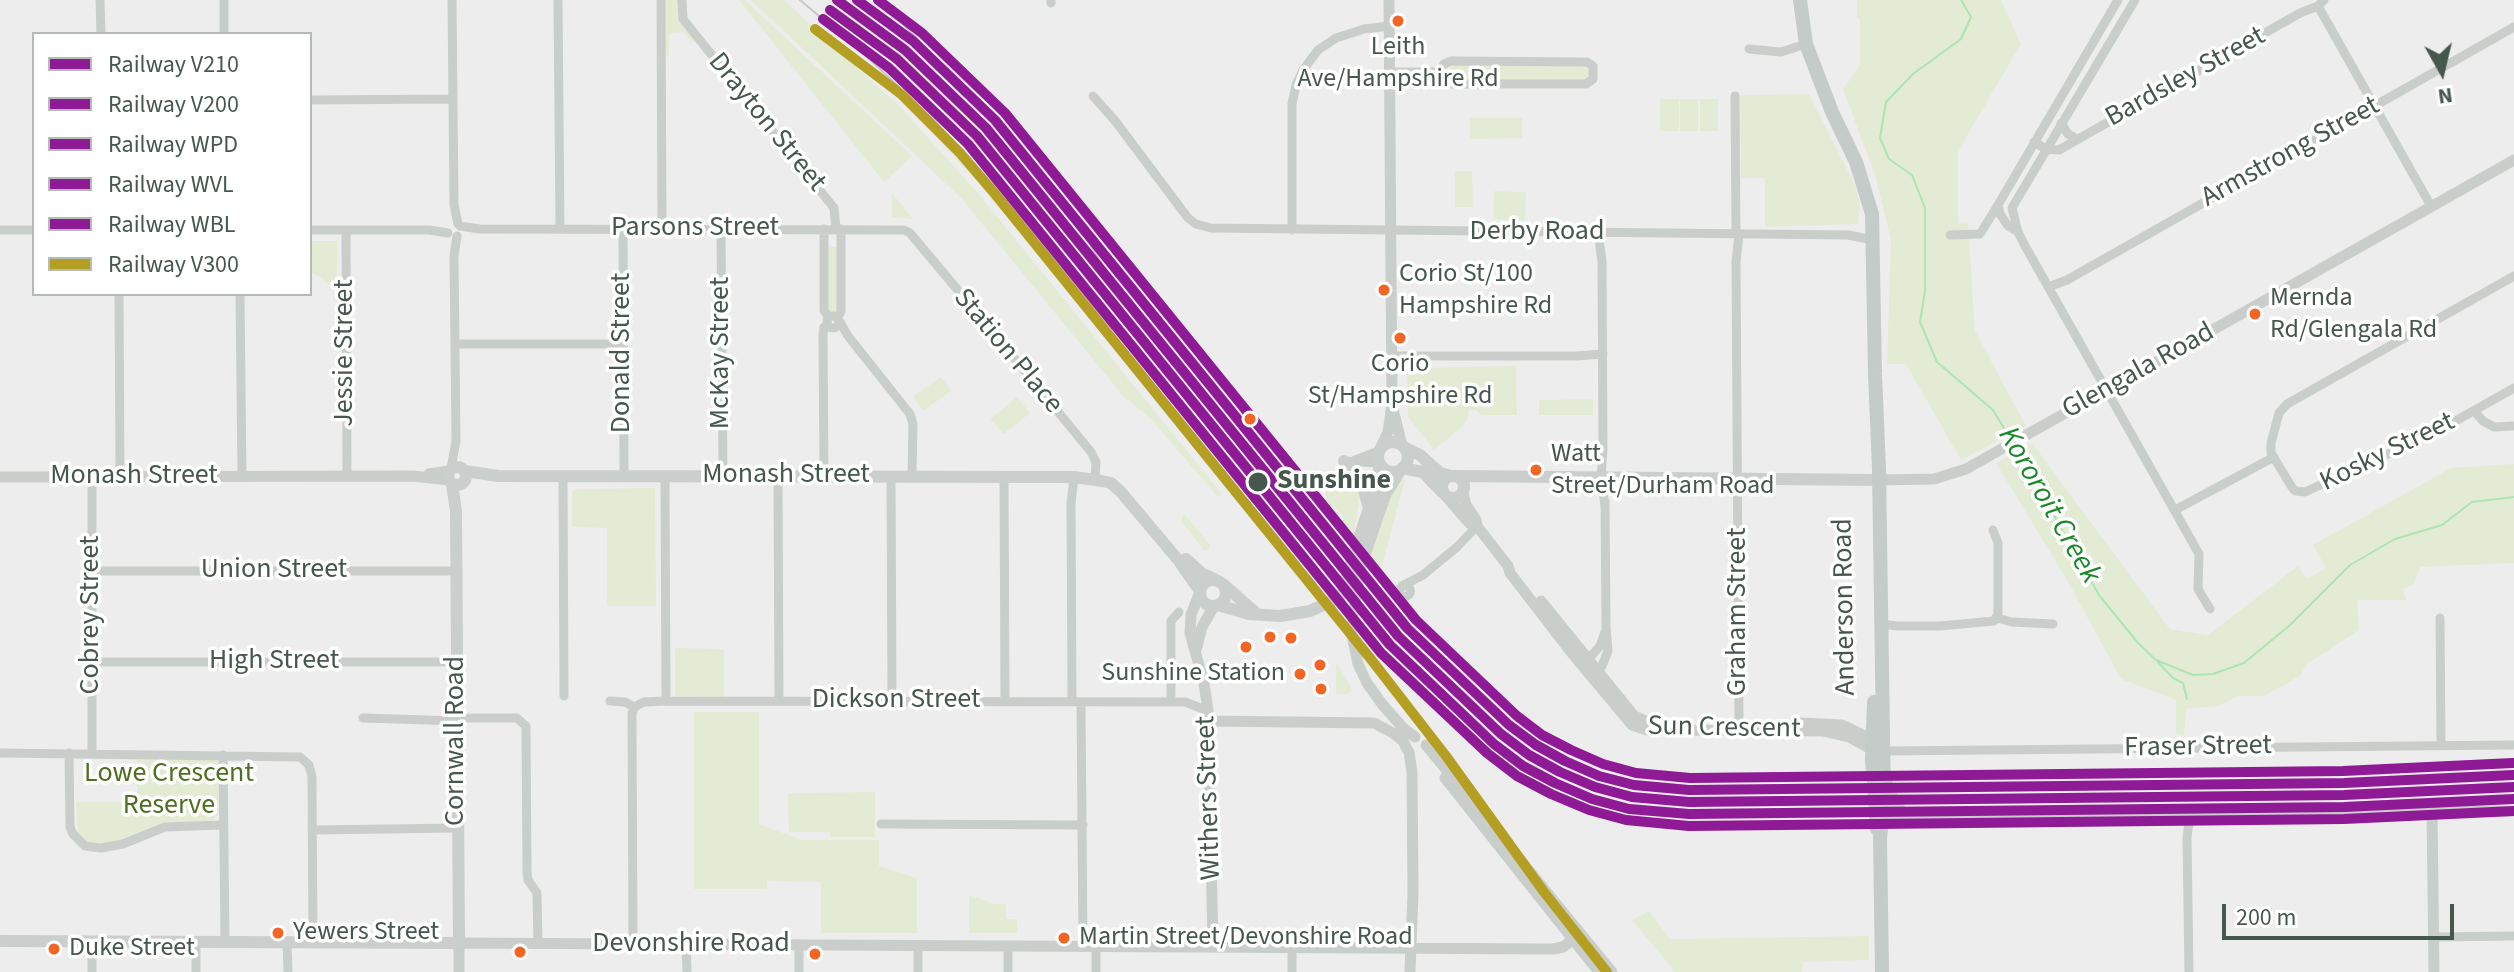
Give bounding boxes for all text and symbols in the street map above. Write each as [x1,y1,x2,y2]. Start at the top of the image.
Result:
marker: Leith Ave/Hampshire Rd [1390,13,1406,29]
street label: Bardsley Street [2100,20,2272,136]
legend [32,32,312,296]
place label: Leith Ave/Hampshire Rd [1297,32,1499,94]
north arrow [2402,32,2482,112]
text: Railway V210 [108,47,239,82]
street label: Drayton Street [700,47,832,199]
text: N [2436,79,2455,113]
text: Railway V200 [108,87,239,122]
street label: Armstrong Street [2196,90,2386,216]
text: Railway WPD [108,127,238,162]
text: Railway WVL [108,167,234,202]
text: Railway WBL [108,207,235,242]
street label: Parsons Street [611,212,779,246]
street label: Derby Road [1470,216,1604,250]
text: Railway V300 [108,247,239,282]
place label: Corio St/100 Hampshire Rd [1399,259,1552,320]
street label: Donald Street [606,273,640,433]
street label: McKay Street [705,277,739,429]
street label: Jessie Street [329,279,363,427]
marker: Corio St/100 Hampshire Rd [1376,282,1392,298]
street label: Station Place [945,283,1069,421]
place label: Mernda Rd/Glengala Rd [2270,283,2437,344]
marker: Mernda Rd/Glengala Rd [2247,306,2263,322]
street label: Glengala Road [2057,317,2221,427]
marker: Corio St/Hampshire Rd [1392,330,1408,346]
place label: Corio St/Hampshire Rd [1308,349,1492,410]
street label: Kosky Street [2315,406,2461,500]
unlabelled marker [1242,411,1258,427]
water label: Kororoit Creek [1989,421,2107,591]
place label: Watt Street/Durham Road [1551,439,1774,500]
street label: Monash Street [702,459,870,493]
street label: Monash Street [50,460,218,494]
marker: Watt Street/Durham Road [1528,462,1544,478]
place label: Sunshine [1277,465,1391,499]
marker: Sunshine [1246,470,1270,494]
street label: Anderson Road [1828,518,1864,696]
street label: Graham Street [1722,528,1756,696]
street label: Cobrey Street [75,536,109,694]
street label: Union Street [201,554,347,588]
unlabelled marker [1262,629,1278,645]
unlabelled marker [1283,630,1299,646]
unlabelled marker [1238,639,1254,655]
street label: High Street [209,645,339,679]
street label: Cornwall Road [440,656,474,826]
unlabelled marker [1312,657,1328,673]
place label: Sunshine Station [1101,658,1285,690]
marker: Sunshine Station [1292,666,1308,682]
unlabelled marker [1313,681,1329,697]
street label: Dickson Street [812,684,980,718]
street label: Sun Crescent [1647,711,1801,747]
street label: Withers Street [1190,715,1230,881]
street label: Fraser Street [2124,730,2272,766]
park label: Lowe Crescent Reserve [84,758,254,824]
scale bar [2226,888,2458,938]
text: 200 m [2236,900,2296,935]
place label: Yewers Street [293,917,439,949]
place label: Martin Street/Devonshire Road [1079,922,1413,954]
marker: Yewers Street [270,925,286,941]
street label: Devonshire Road [592,928,790,962]
marker: Martin Street/Devonshire Road [1056,930,1072,946]
place label: Duke Street [69,933,195,965]
marker: Duke Street [46,941,62,957]
unlabelled marker [512,944,528,960]
unlabelled marker [807,946,823,962]

